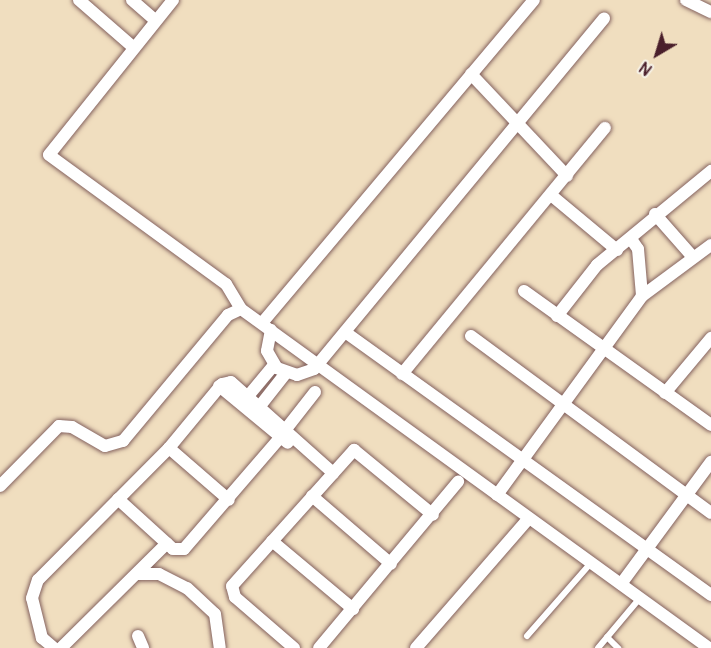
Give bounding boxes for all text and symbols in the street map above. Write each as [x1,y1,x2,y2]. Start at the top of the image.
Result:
north arrow [627,24,687,84]
text: N [636,57,656,79]

